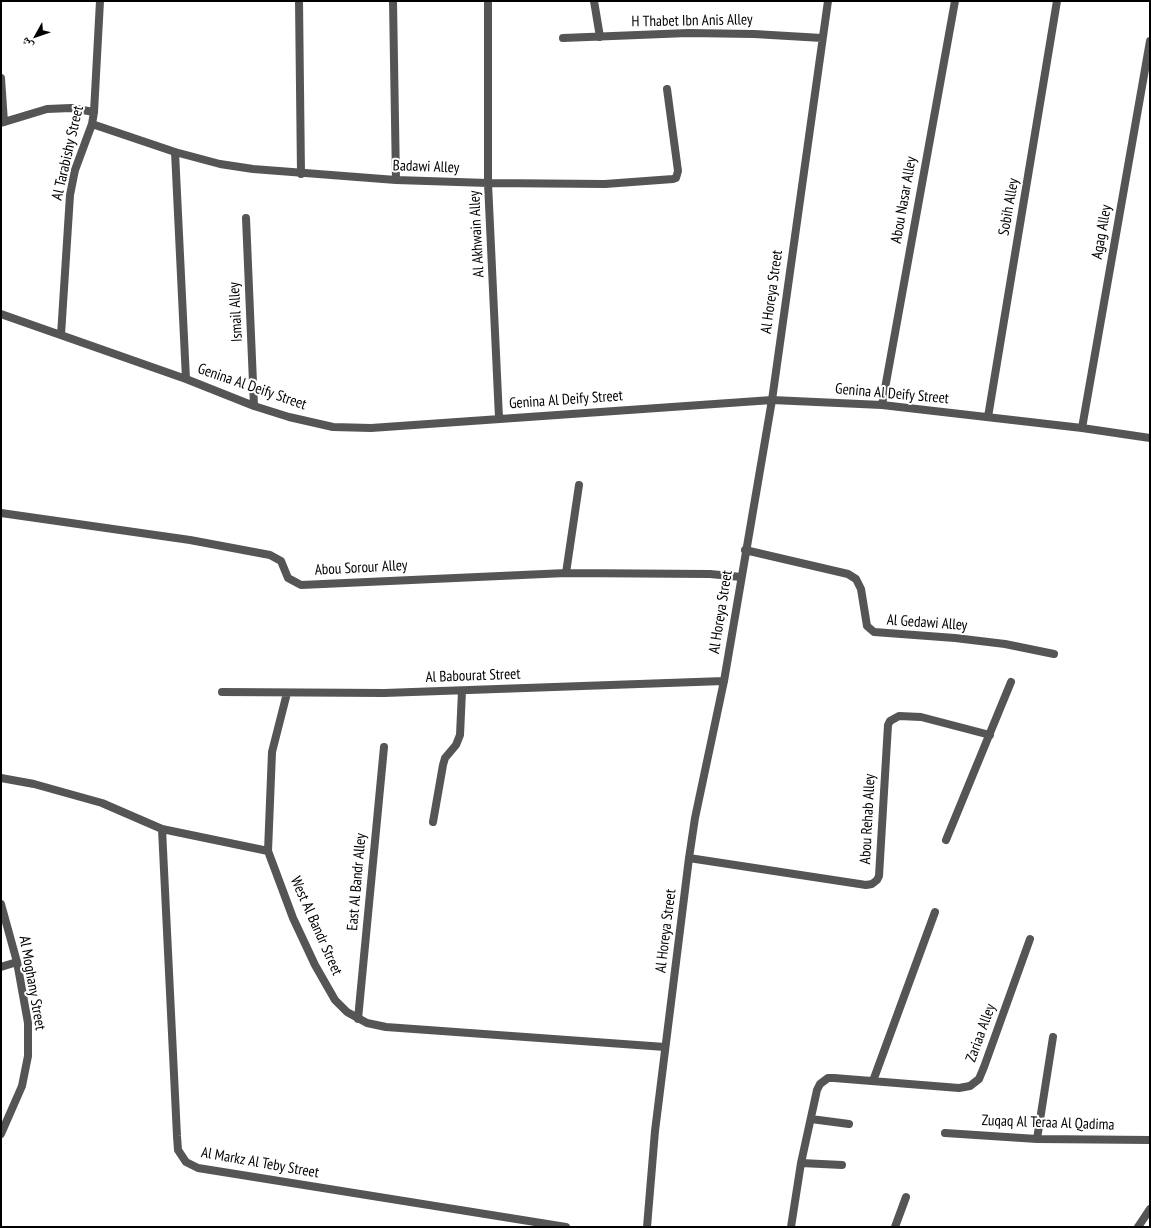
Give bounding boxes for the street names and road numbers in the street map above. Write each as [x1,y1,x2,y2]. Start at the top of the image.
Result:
street label: H Thabet Ibn Anis Alley [631,11,753,31]
street label: Al Tarabishy Street [48,104,88,202]
street label: Abou Nasar Alley [888,155,920,245]
street label: Badawi Alley [392,157,460,177]
street label: Sobih Alley [995,177,1023,237]
street label: Al Akhwain Alley [466,190,488,278]
street label: Agag Alley [1088,203,1116,261]
street label: Al Horeya Street [757,249,787,335]
street label: Ismail Alley [225,282,247,342]
street label: Genina Al Deify Street [195,360,309,414]
street label: Genina Al Deify Street [834,380,950,408]
street label: Genina Al Deify Street [509,387,623,413]
street label: Abou Sorour Alley [314,557,408,579]
street label: Al Horeya Street [706,569,736,655]
street label: Al Gedawi Alley [886,611,968,635]
street label: Al Babourat Street [425,665,521,687]
street label: Abou Rehab Alley [857,773,879,865]
street label: East Al Bandr Alley [344,833,370,931]
street label: West Al Bandr Street [286,874,346,978]
street label: Al Horeya Street [652,888,680,974]
street label: Al Moghany Street [15,934,49,1032]
street label: Zariaa Alley [962,1001,1000,1065]
street label: Zuqaq Al Teraa Al Qadima [981,1112,1115,1134]
street label: Al Markz Al Teby Street [200,1144,320,1182]

